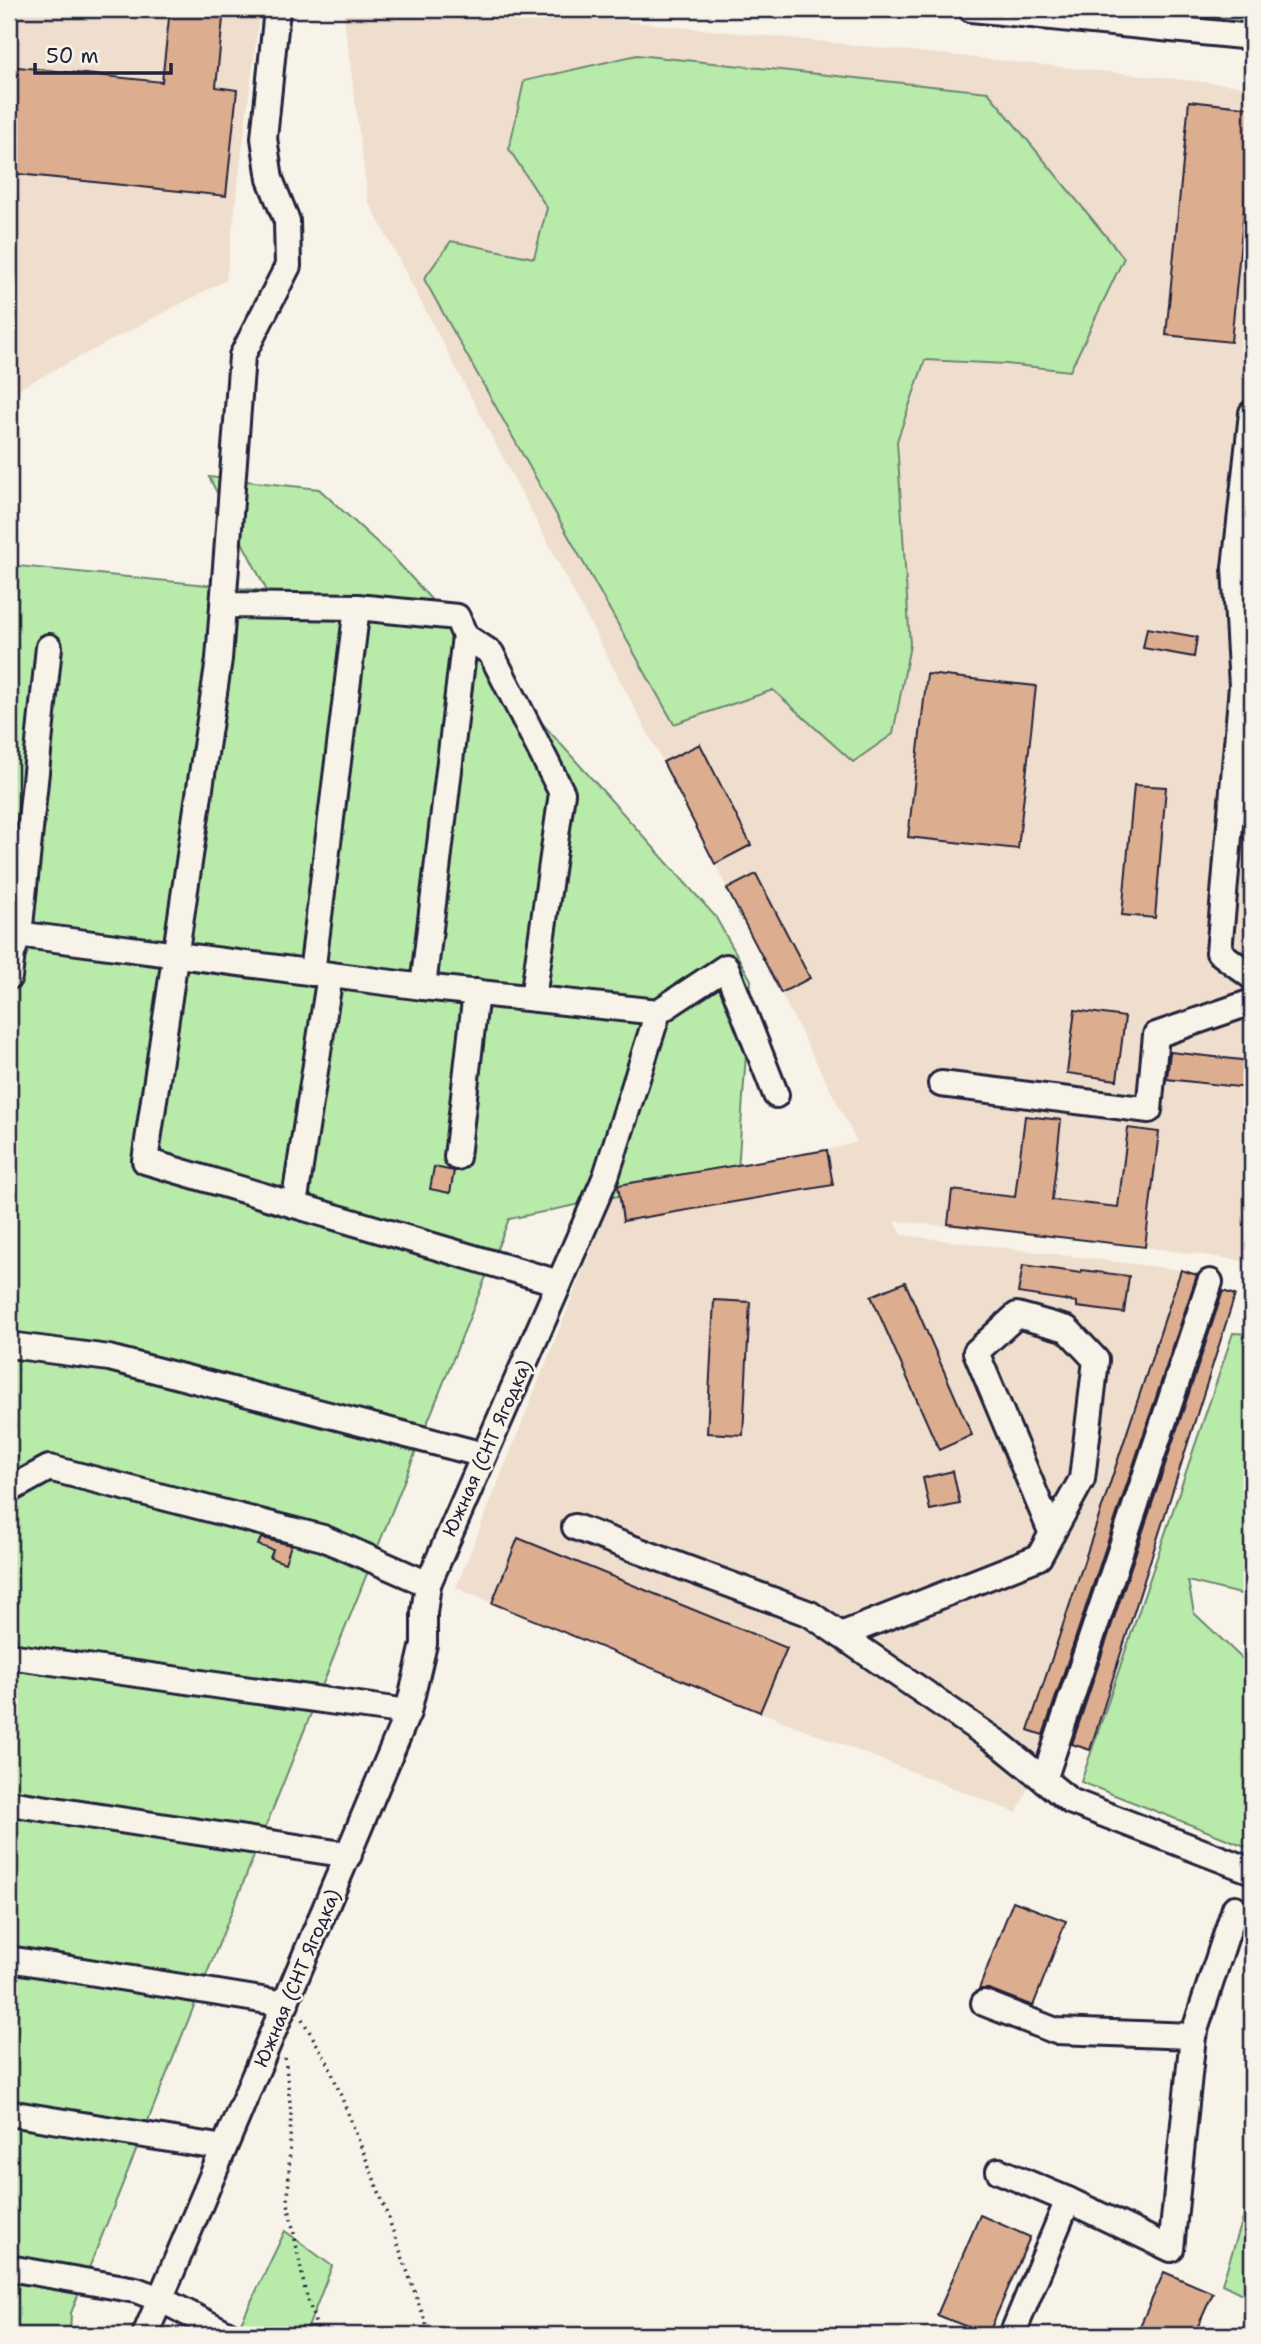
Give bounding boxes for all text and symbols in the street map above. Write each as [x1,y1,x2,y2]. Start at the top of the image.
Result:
scale bar [35,32,172,76]
text: 50 m [46,42,99,70]
street label: Южная (СНТ Ягодка) [437,1356,537,1540]
street label: Южная (СНТ Ягодка) [248,1885,346,2071]

